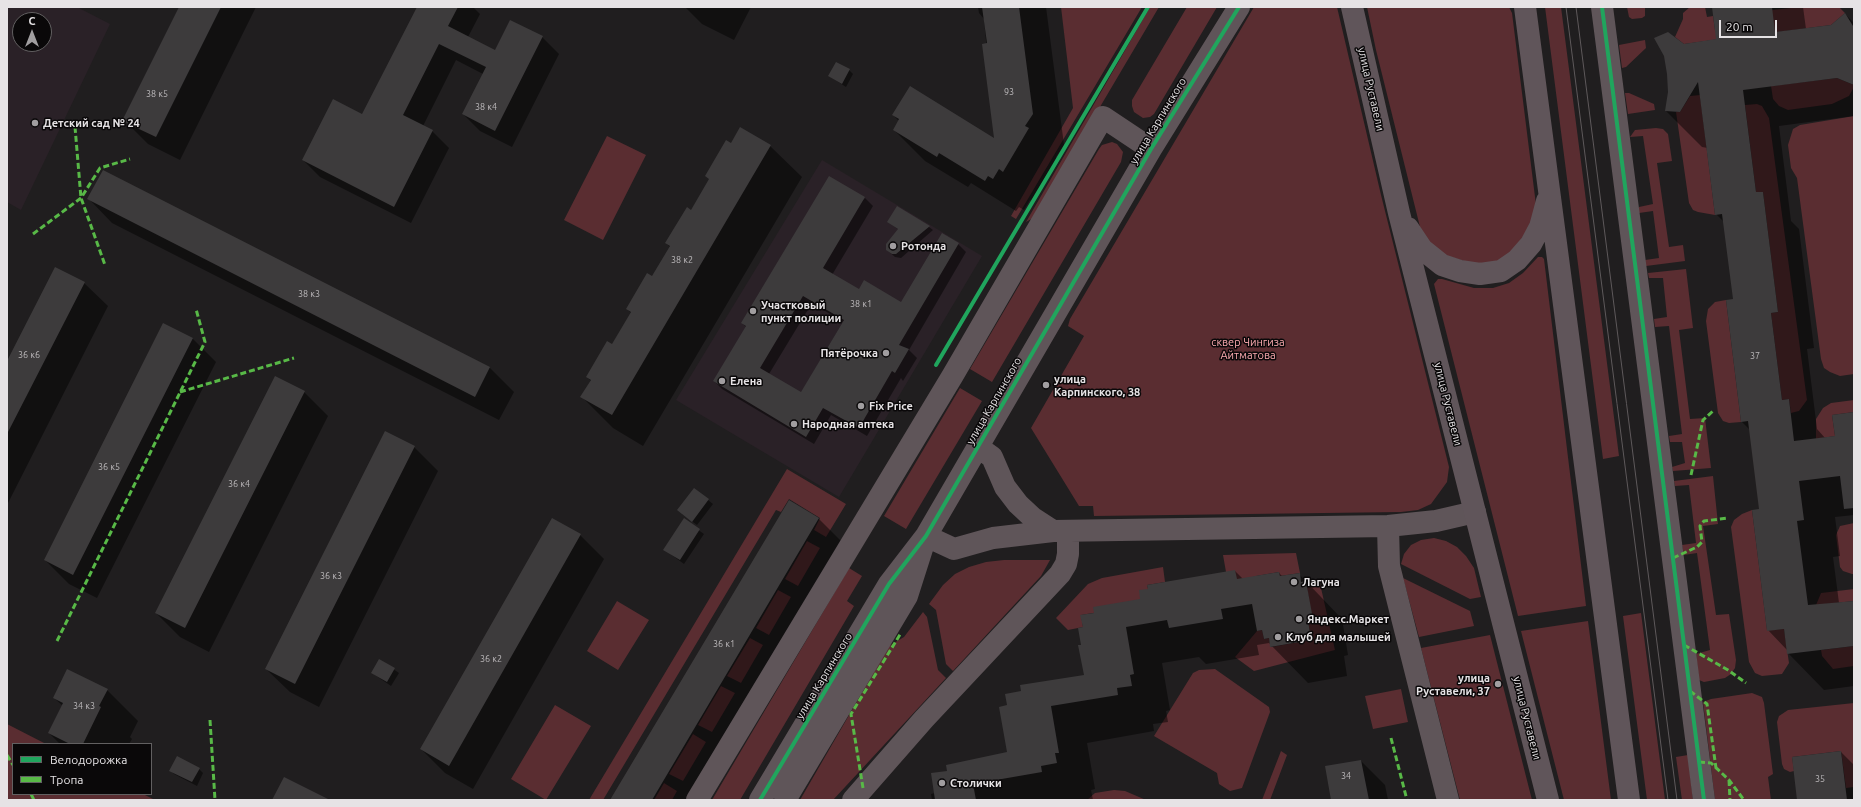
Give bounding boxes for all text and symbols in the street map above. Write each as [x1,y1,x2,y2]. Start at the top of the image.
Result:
north arrow [12,12,52,52]
scale bar [1721,12,1779,38]
text: С [28,15,36,27]
text: 20 m [1726,20,1753,33]
street label: улица Руставели [1355,46,1387,132]
street label: улица Карпинского [1127,75,1189,167]
house number: 93 [1004,87,1014,97]
house number: 38 к5 [146,89,168,99]
house number: 38 к4 [475,102,497,112]
place label: Детский сад № 24 [43,116,140,130]
marker: Детский сад № 24 [30,118,40,128]
place label: Ротонда [901,239,946,253]
marker: Ротонда [888,241,898,251]
house number: 38 к2 [671,255,693,265]
house number: 38 к3 [298,289,320,299]
place label: Участковый пункт полиции [761,298,841,324]
house number: 38 к1 [850,299,872,309]
marker: Участковый пункт полиции [748,306,758,316]
park label: сквер Чингиза Айтматова [1211,335,1285,361]
place label: Пятёрочка [820,346,878,360]
marker: Пятёрочка [881,348,891,358]
house number: 36 к6 [18,350,40,360]
house number: 37 [1750,351,1760,361]
street label: улица Карпинского [964,355,1024,447]
street label: улица Руставели [1431,361,1465,447]
place label: улица Карпинского, 38 [1054,372,1140,398]
place label: Елена [730,374,762,388]
marker: Елена [717,376,727,386]
marker: улица Карпинского, 38 [1041,380,1051,390]
place label: Fix Price [869,399,913,413]
marker: Fix Price [856,401,866,411]
place label: Народная аптека [802,417,894,431]
marker: Народная аптека [789,419,799,429]
house number: 36 к5 [98,462,120,472]
house number: 36 к4 [228,479,250,489]
house number: 36 к3 [320,571,342,581]
place label: Лагуна [1302,575,1340,589]
marker: Лагуна [1289,577,1299,587]
place label: Яндекс.Маркет [1307,612,1389,626]
marker: Яндекс.Маркет [1294,614,1304,624]
street label: улица Карпинского [793,630,855,722]
place label: Клуб для малышей [1286,630,1391,644]
marker: Клуб для малышей [1273,632,1283,642]
house number: 36 к1 [713,639,735,649]
house number: 36 к2 [480,654,502,664]
place label: улица Руставели, 37 [1416,671,1490,697]
street label: улица Руставели [1510,675,1544,761]
marker: улица Руставели, 37 [1493,679,1503,689]
house number: 34 к3 [73,701,95,711]
legend [12,743,152,795]
text: Велодорожка [50,753,127,766]
house number: 34 [1341,771,1351,781]
text: Тропа [50,773,83,786]
house number: 35 [1815,774,1825,784]
place label: Столички [950,776,1002,790]
marker: Столички [937,778,947,788]

